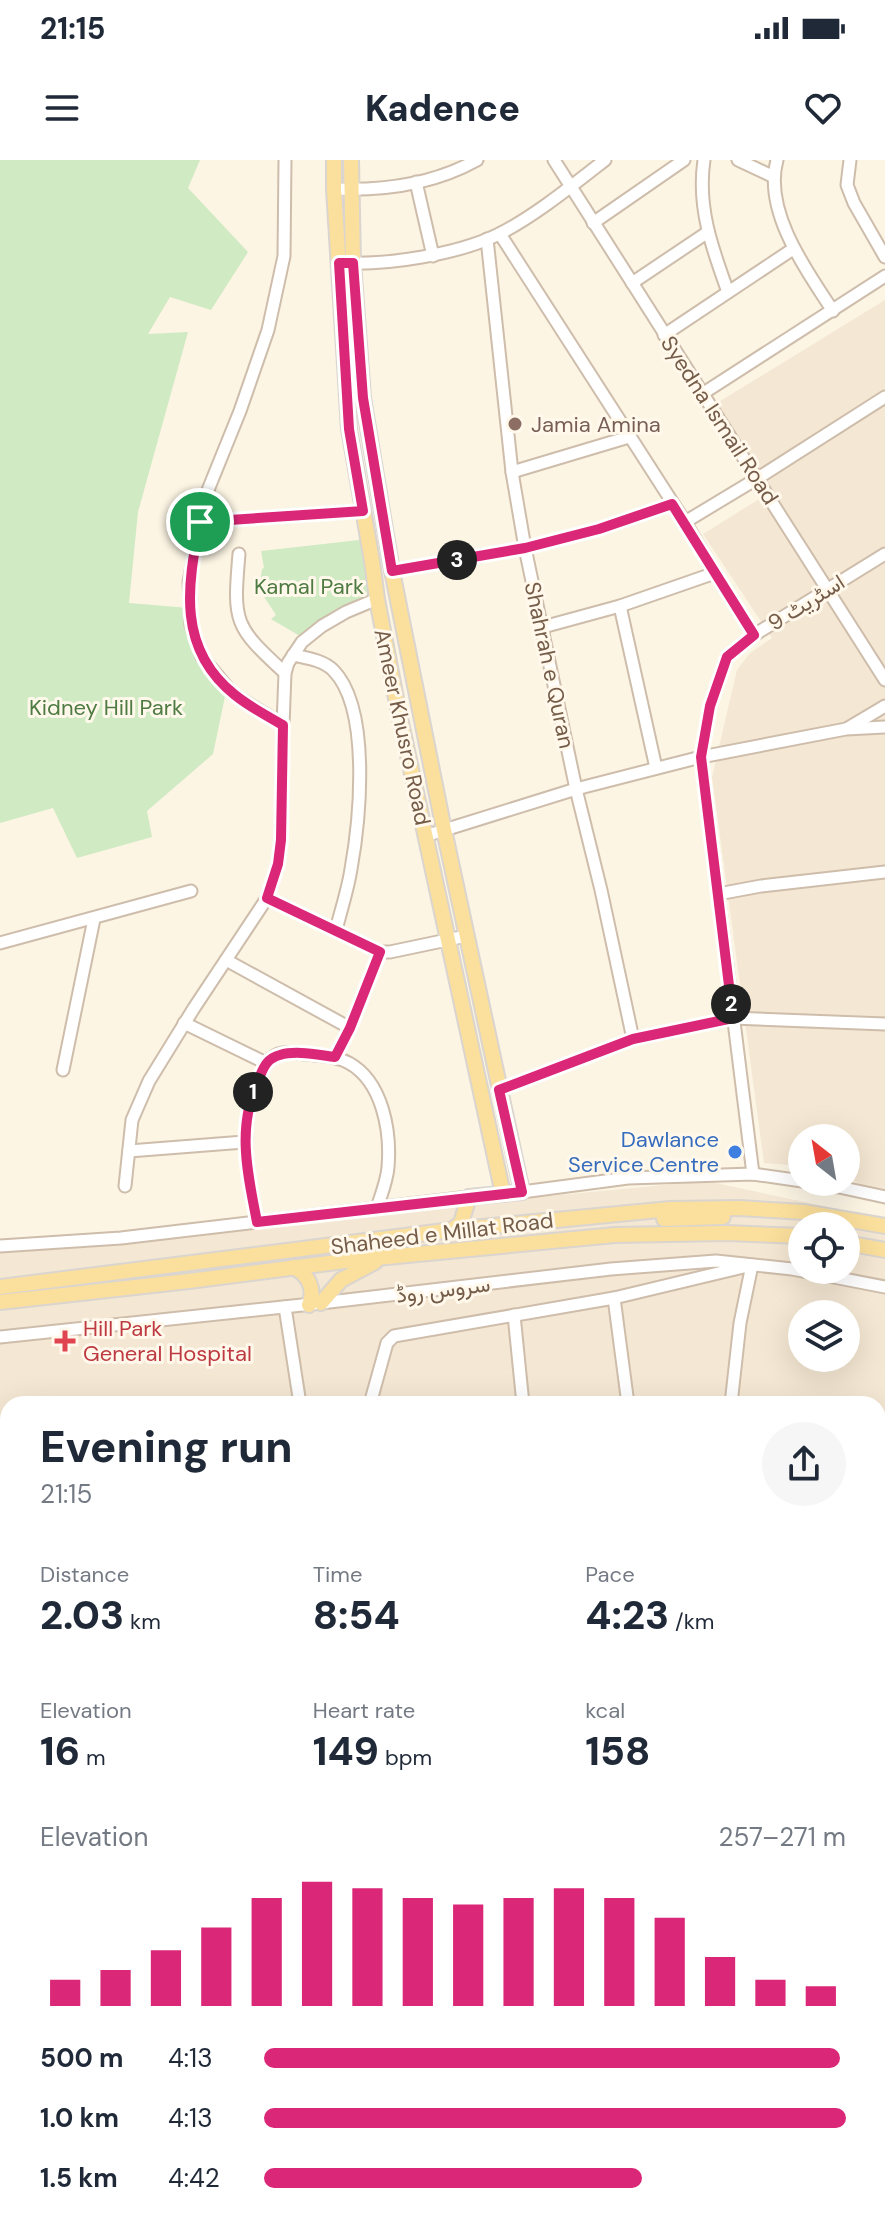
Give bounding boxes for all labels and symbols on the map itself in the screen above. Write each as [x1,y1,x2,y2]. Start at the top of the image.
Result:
street label: Syedna Ismail Road [654,330,785,510]
place label: Jamia Amina [531,410,661,439]
marker: Jamia Amina [506,415,524,433]
pin [166,488,234,556]
pin: 3 [437,540,477,580]
street label: اسٹریٹ 9 [762,568,850,637]
park label: Kamal Park [254,572,364,601]
street label: Shahrah e Quran [518,579,581,751]
street label: Ameer Khusro Road [368,626,438,828]
park label: Kidney Hill Park [29,693,183,722]
pin: 2 [711,984,751,1024]
pin: 1 [233,1072,273,1112]
north arrow [788,1124,860,1196]
place label: Dawlance Service Centre [568,1125,719,1179]
marker: Dawlance Service Centre [726,1143,744,1161]
street label: Shaheed e Millat Road [329,1205,555,1262]
street label: سروس روڈ [394,1269,492,1310]
place label: Hill Park General Hospital [83,1314,252,1368]
marker: Hill Park General Hospital [54,1330,76,1352]

